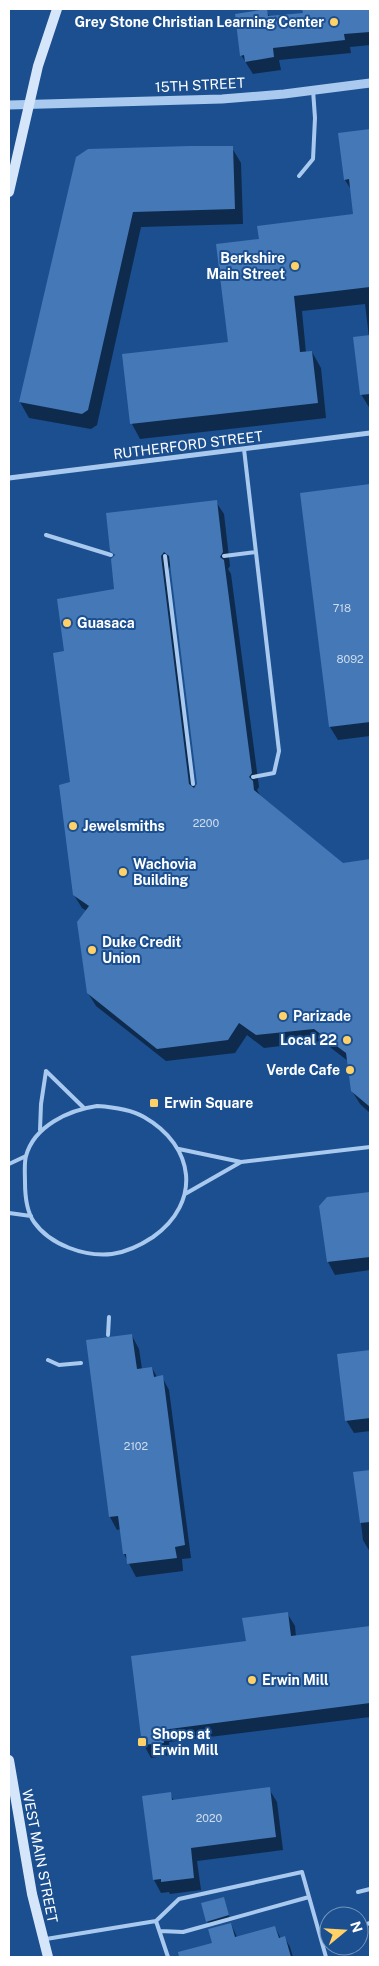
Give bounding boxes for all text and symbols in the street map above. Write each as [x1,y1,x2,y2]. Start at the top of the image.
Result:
place label: Grey Stone Christian Learning Center [74,14,324,30]
marker: Grey Stone Christian Learning Center [328,16,340,28]
street label: 15TH STREET [155,75,245,95]
place label: Berkshire Main Street [206,250,285,282]
marker: Berkshire Main Street [289,260,301,272]
street label: RUTHERFORD STREET [112,428,264,462]
house number: 718 [333,602,351,614]
place label: Guasaca [77,615,135,631]
marker: Guasaca [61,617,73,629]
house number: 8092 [336,653,364,665]
house number: 2200 [193,817,220,829]
place label: Jewelsmiths [83,818,165,834]
marker: Jewelsmiths [67,820,79,832]
place label: Wachovia Building [133,856,197,888]
marker: Wachovia Building [117,866,129,878]
place label: Duke Credit Union [102,934,182,966]
marker: Duke Credit Union [86,944,98,956]
place label: Parizade [293,1008,351,1024]
marker: Parizade [277,1010,289,1022]
place label: Local 22 [280,1032,337,1048]
marker: Local 22 [341,1034,353,1046]
place label: Verde Cafe [266,1062,340,1078]
marker: Verde Cafe [344,1064,356,1076]
place label: Erwin Square [164,1095,253,1111]
marker: Erwin Square [148,1097,160,1109]
house number: 2102 [124,1440,149,1452]
place label: Erwin Mill [262,1672,329,1688]
marker: Erwin Mill [246,1674,258,1686]
place label: Shops at Erwin Mill [152,1726,219,1758]
marker: Shops at Erwin Mill [136,1736,148,1748]
street label: WEST MAIN STREET [19,1788,61,1924]
house number: 2020 [196,1812,223,1824]
north arrow [319,1906,369,1956]
text: N [347,1919,366,1935]

